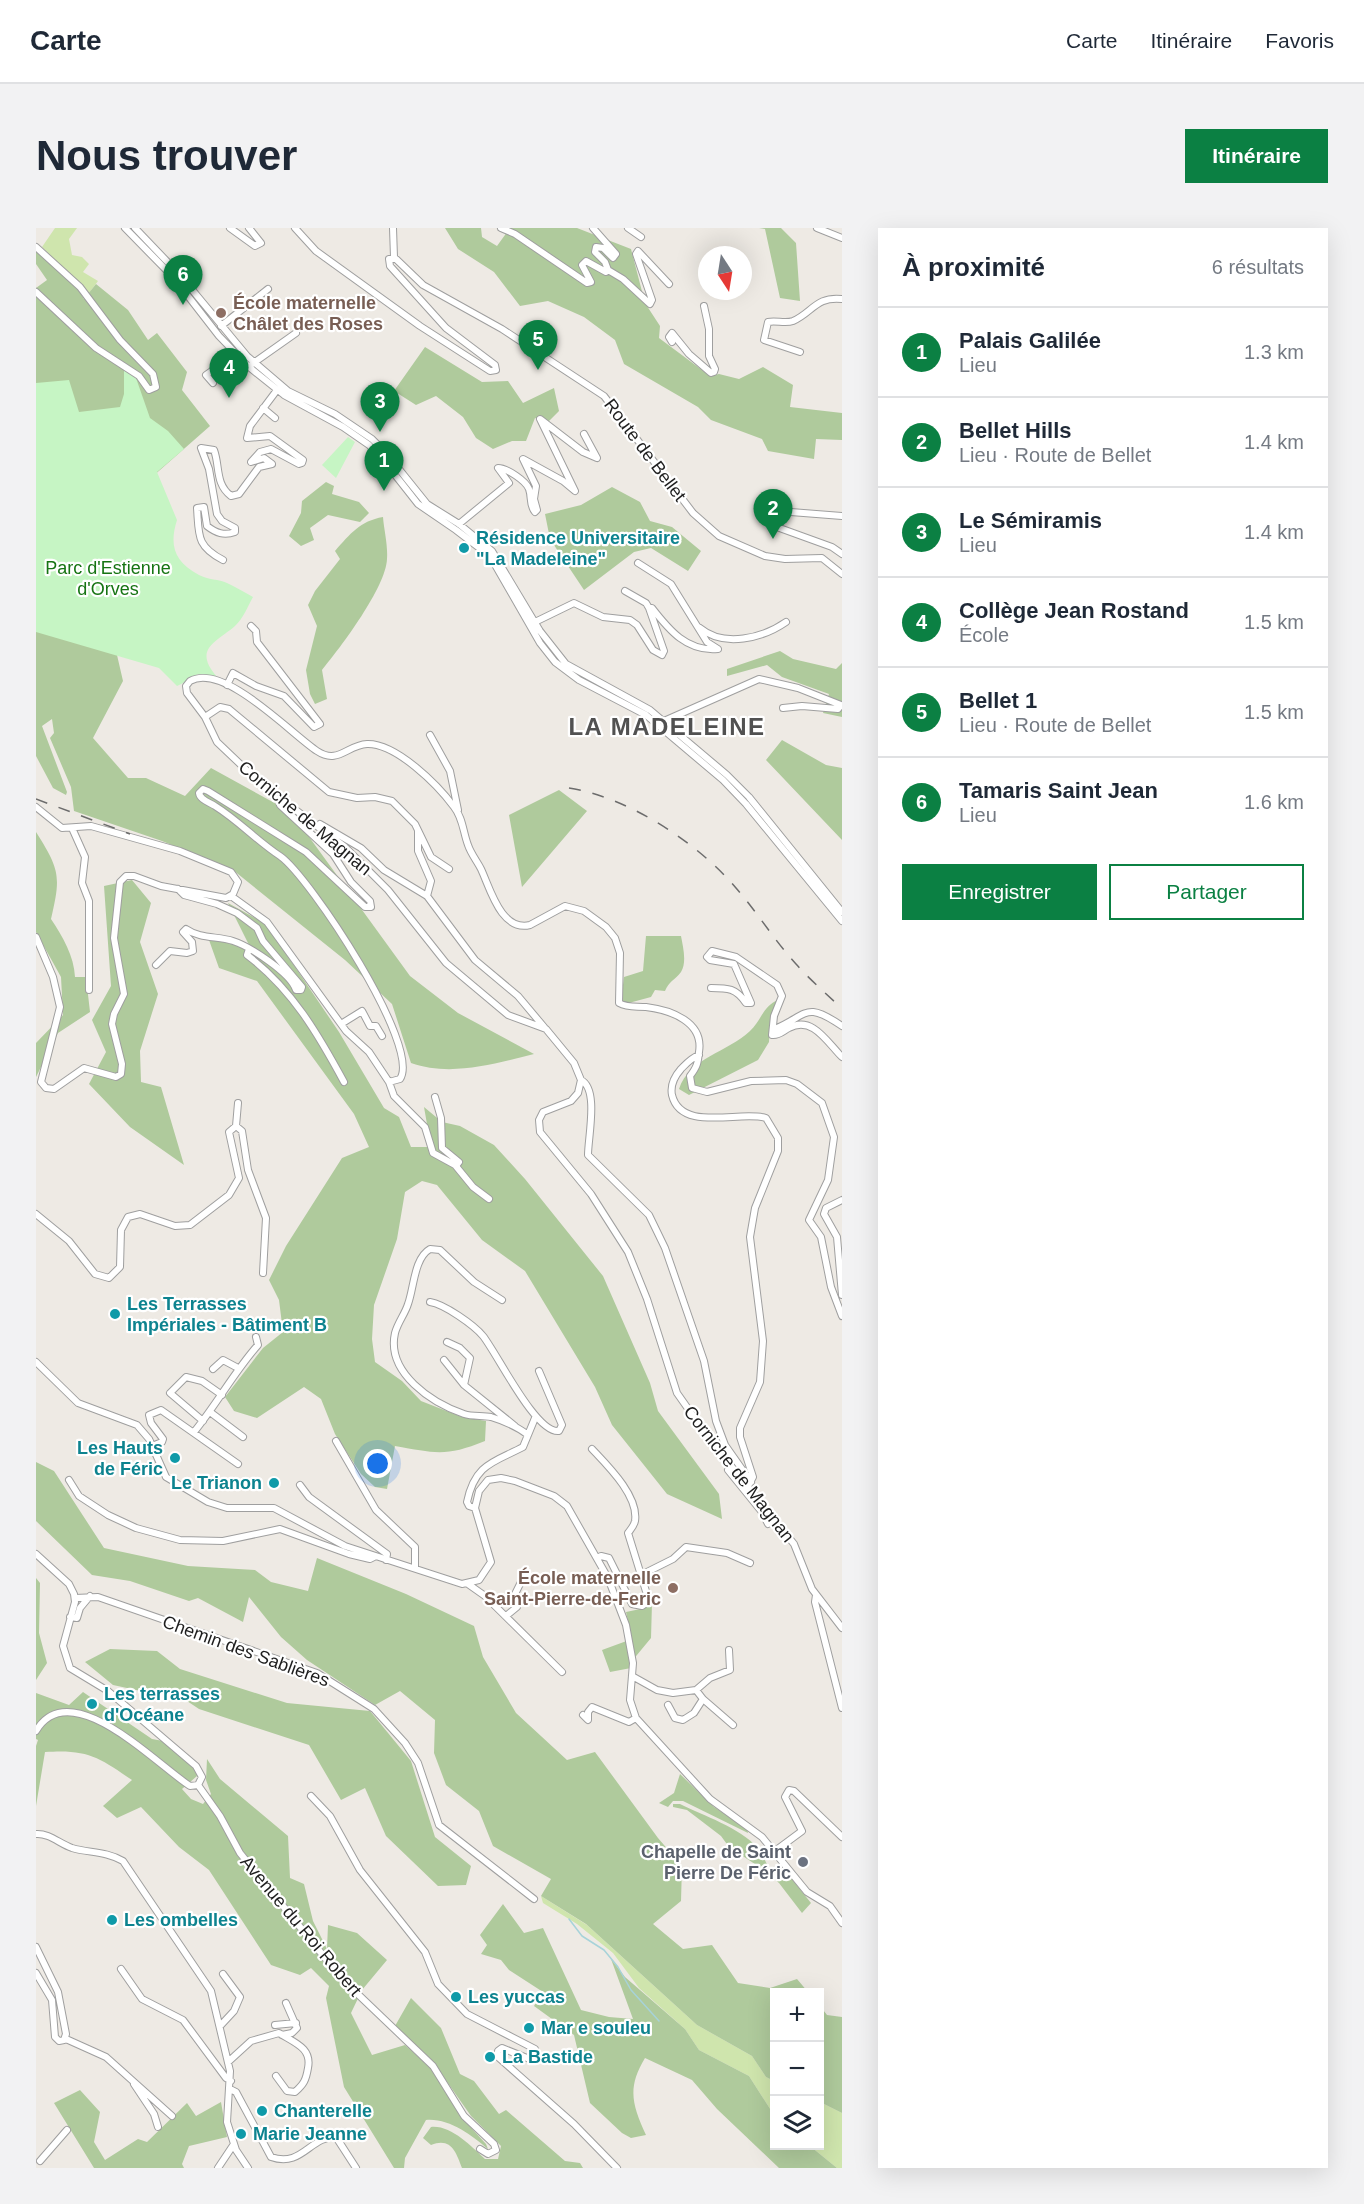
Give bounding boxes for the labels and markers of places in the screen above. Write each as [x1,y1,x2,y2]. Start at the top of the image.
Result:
pin: 6 [164,256,202,305]
place label: École maternelle Châlet des Roses [233,292,383,334]
marker: École maternelle Châlet des Roses [214,306,228,320]
pin: 5 [518,320,558,370]
pin: 4 [210,348,248,398]
pin: 3 [360,382,400,432]
pin: 1 [364,442,404,491]
pin: 2 [754,490,792,539]
place label: Résidence Universitaire "La Madeleine" [476,528,680,569]
marker: Résidence Universitaire "La Madeleine" [457,541,471,555]
place label: Les Terrasses Impériales - Bâtiment B [127,1294,327,1335]
marker: Les Terrasses Impériales - Bâtiment B [108,1307,122,1321]
place label: Les Hauts de Féric [77,1438,163,1479]
marker: Les Hauts de Féric [168,1451,182,1465]
place label: Le Trianon [171,1473,262,1493]
marker: Le Trianon [267,1476,281,1490]
place label: École maternelle Saint-Pierre-de-Feric [484,1567,661,1609]
marker: École maternelle Saint-Pierre-de-Feric [666,1581,680,1595]
place label: Les terrasses d'Océane [104,1684,220,1725]
marker: Les terrasses d'Océane [85,1697,99,1711]
place label: Chapelle de Saint Pierre De Féric [641,1842,791,1883]
marker: Chapelle de Saint Pierre De Féric [796,1855,810,1869]
place label: Les ombelles [124,1910,238,1930]
marker: Les ombelles [105,1913,119,1927]
place label: Les yuccas [468,1987,565,2007]
marker: Les yuccas [449,1990,463,2004]
place label: Mar e souleu [541,2018,651,2038]
marker: Mar e souleu [522,2021,536,2035]
place label: La Bastide [502,2047,593,2067]
marker: La Bastide [483,2050,497,2064]
place label: Chanterelle [274,2101,372,2121]
marker: Chanterelle [255,2104,269,2118]
place label: Marie Jeanne [253,2124,367,2144]
marker: Marie Jeanne [234,2127,248,2141]

